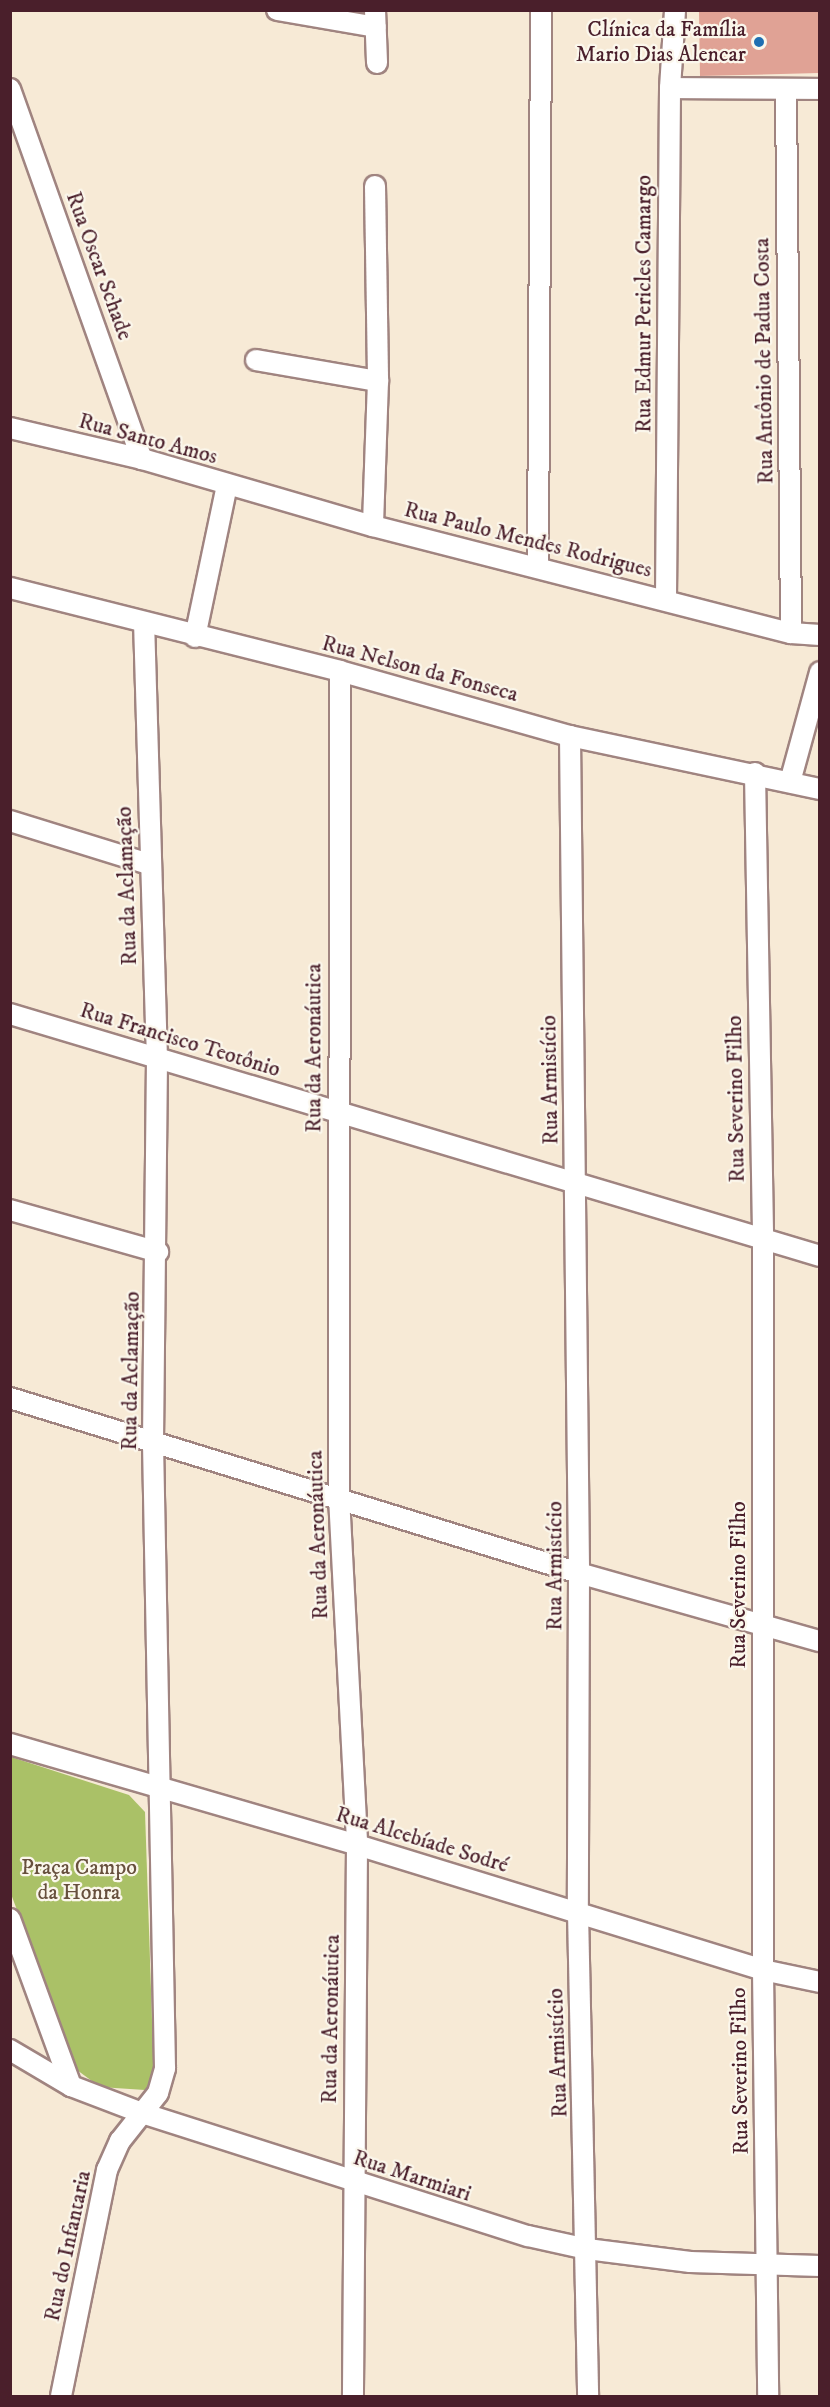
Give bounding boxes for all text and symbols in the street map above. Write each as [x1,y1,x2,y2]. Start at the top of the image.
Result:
place label: Clínica da Família Mario Dias Alencar [576,16,746,68]
marker: Clínica da Família Mario Dias Alencar [750,33,768,51]
street label: Rua Edmur Pericles Camargo [631,175,657,433]
street label: Rua Oscar Schade [60,188,138,344]
street label: Rua Antônio de Padua Costa [749,237,779,485]
street label: Rua Santo Amos [76,408,220,470]
street label: Rua Paulo Mendes Rodrigues [401,496,655,584]
street label: Rua Nelson da Fonseca [319,630,521,708]
street label: Rua da Aclamação [111,806,143,966]
street label: Rua da Aeronáutica [301,963,327,1133]
street label: Rua Francisco Teotônio [77,997,283,1083]
street label: Rua Armistício [536,1015,564,1145]
street label: Rua Severino Filho [721,1015,751,1183]
street label: Rua da Aclamação [116,1291,146,1451]
street label: Rua da Aeronáutica [302,1450,334,1620]
street label: Rua Armistício [542,1501,568,1631]
street label: Rua Severino Filho [726,1501,752,1669]
street label: Rua Alcebíade Sodré [333,1801,511,1879]
park label: Praça Campo da Honra [21,1854,137,1906]
street label: Rua da Aeronáutica [316,1934,346,2104]
street label: Rua Severino Filho [725,1987,755,2155]
street label: Rua Armistício [543,1988,573,2118]
street label: Rua Marmiari [350,2145,474,2207]
street label: Rua do Infantaria [39,2168,97,2324]

